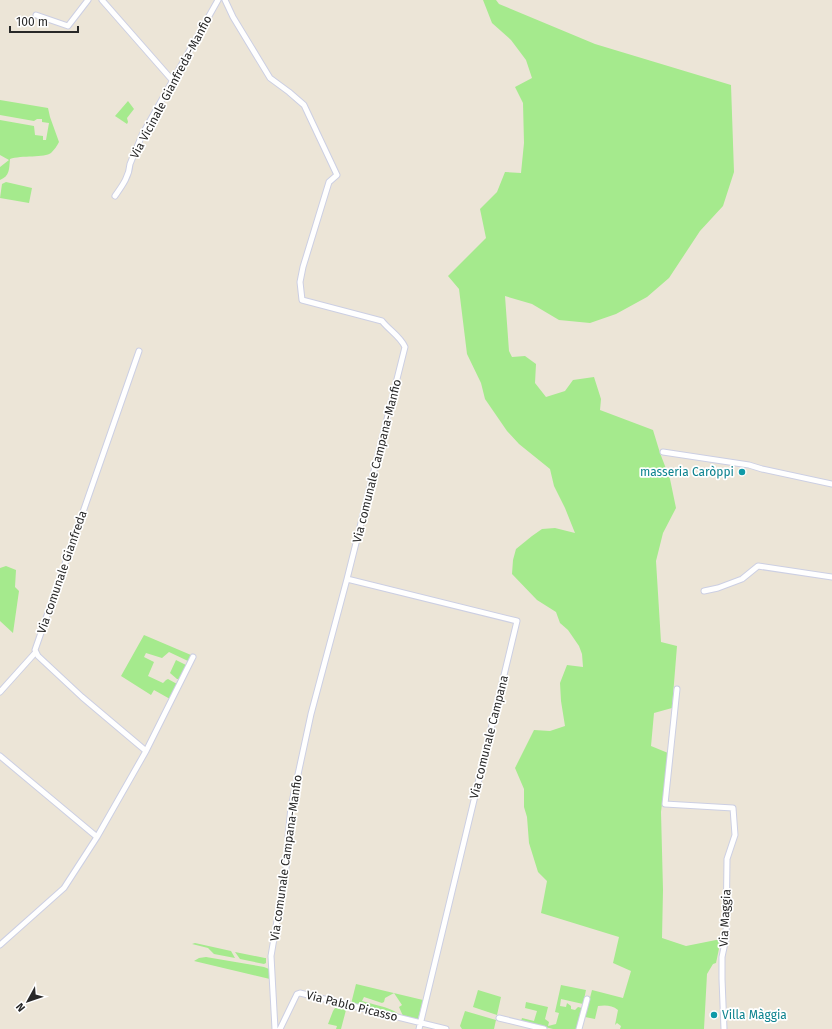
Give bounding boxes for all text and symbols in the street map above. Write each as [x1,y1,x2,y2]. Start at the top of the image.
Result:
scale bar [10,8,78,34]
street label: Via Vicinale Gianfreda-Manfio [127,13,215,161]
text: 100 m [16,15,48,29]
street label: Via comunale Campana-Manfio [350,378,404,544]
place label: masseria Caròppi [640,465,734,479]
marker: masseria Caròppi [737,467,747,477]
street label: Via comunale Gianfreda [34,509,90,635]
street label: Via comunale Campana [467,674,511,800]
street label: Via comunale Campana-Manfio [267,774,305,942]
street label: Via Maggia [716,889,734,947]
north arrow [8,981,48,1021]
street label: Via Pablo Picasso [305,988,399,1024]
text: N [13,1000,28,1014]
place label: Villa Màggia [722,1008,787,1022]
marker: Villa Màggia [709,1010,719,1020]

